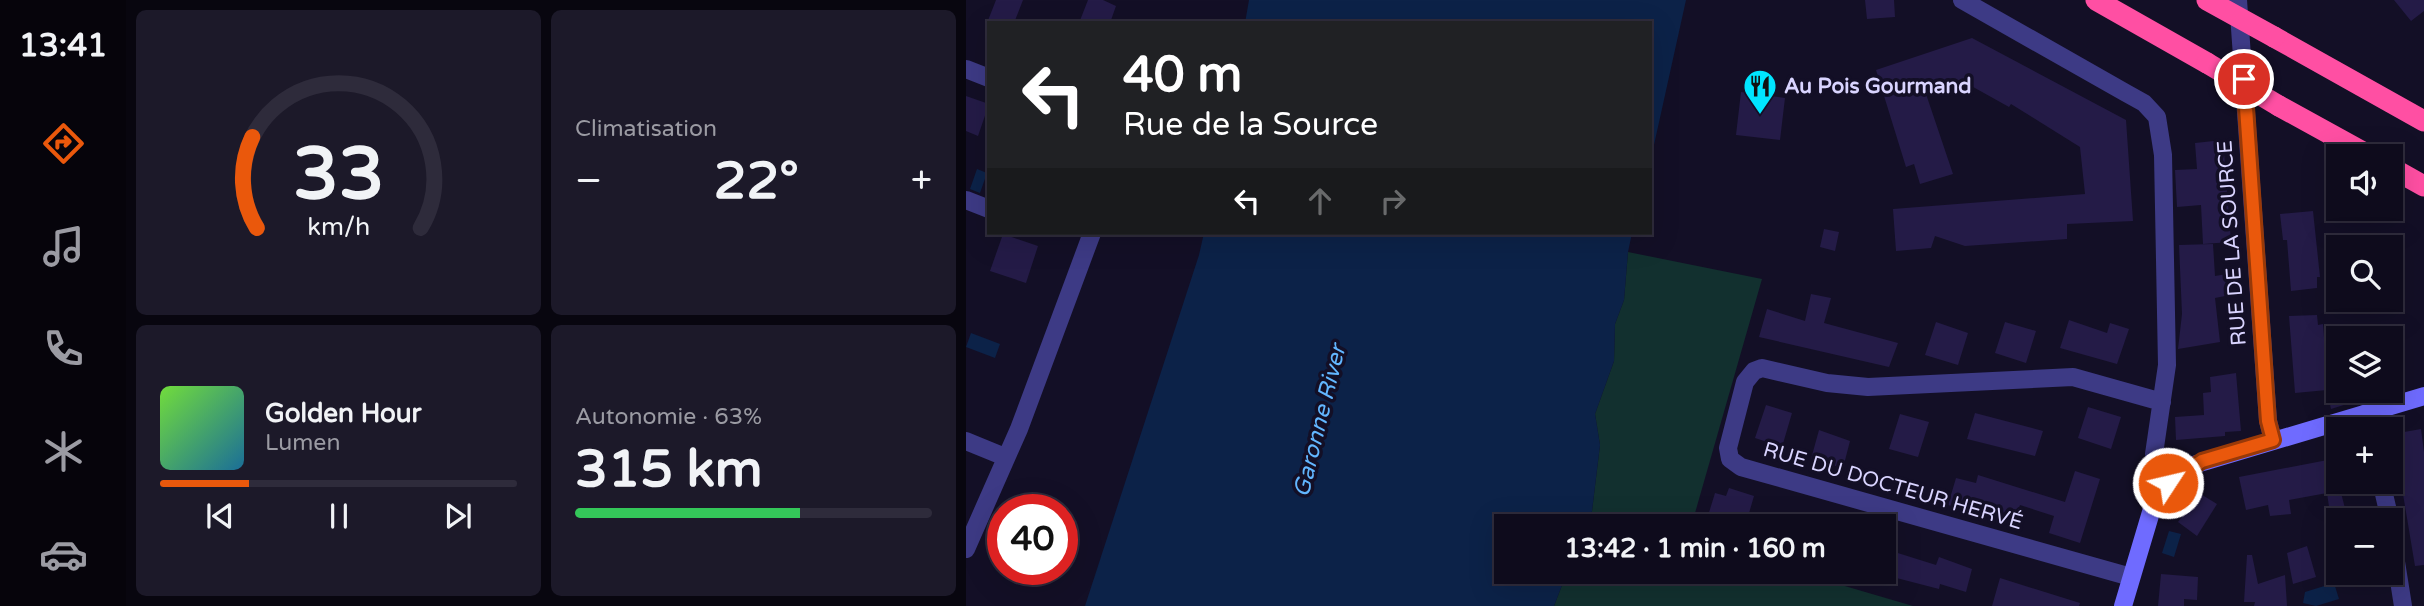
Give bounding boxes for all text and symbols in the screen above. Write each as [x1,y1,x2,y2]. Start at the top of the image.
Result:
text: 13:41 [19,27,107,65]
text: 40 m [1123,46,1242,105]
icon: left [1008,49,1099,140]
pin [2214,49,2274,109]
icon: arrive [2225,60,2263,98]
restaurant icon: Au Pois Gourmand [1741,67,1779,116]
place label: Au Pois Gourmand [1784,74,1972,99]
text: Rue de la Source [1123,106,1378,144]
text: Climatisation [575,115,717,143]
icon: directions [39,119,88,168]
text: 33 [293,132,384,220]
street label: RUE DE LA SOURCE [2212,139,2252,347]
map controls [2326,144,2403,585]
button: sound [2326,144,2403,221]
text: 22° [714,150,799,213]
text: − [575,158,602,204]
text: + [911,158,932,204]
icon: left [1228,182,1266,220]
icon: ahead [1301,182,1339,220]
icon: right [1374,182,1412,220]
text: km/h [307,212,370,242]
icon: music [39,222,88,271]
button: search [2326,235,2403,312]
icon: phone [39,324,88,373]
button: layers [2326,326,2403,403]
water label: Garonne River [1288,339,1353,500]
text: Golden Hour [265,398,422,429]
text: Autonomie · 63% [575,403,762,431]
button: + [2326,417,2403,494]
icon: climate [39,427,88,476]
text: Lumen [265,429,340,457]
street label: RUE DU DOCTEUR HERVÉ [1760,437,2026,535]
text: 315 km [575,438,763,501]
position arrow [2131,446,2205,520]
speed limit sign: 40 [987,494,1078,585]
icon: previous [201,497,239,535]
icon: pause [320,497,358,535]
icon: next [439,497,477,535]
button: − [2326,508,2403,585]
icon: car [39,530,88,579]
text: 13:42 · 1 min · 160 m [1564,533,1826,564]

